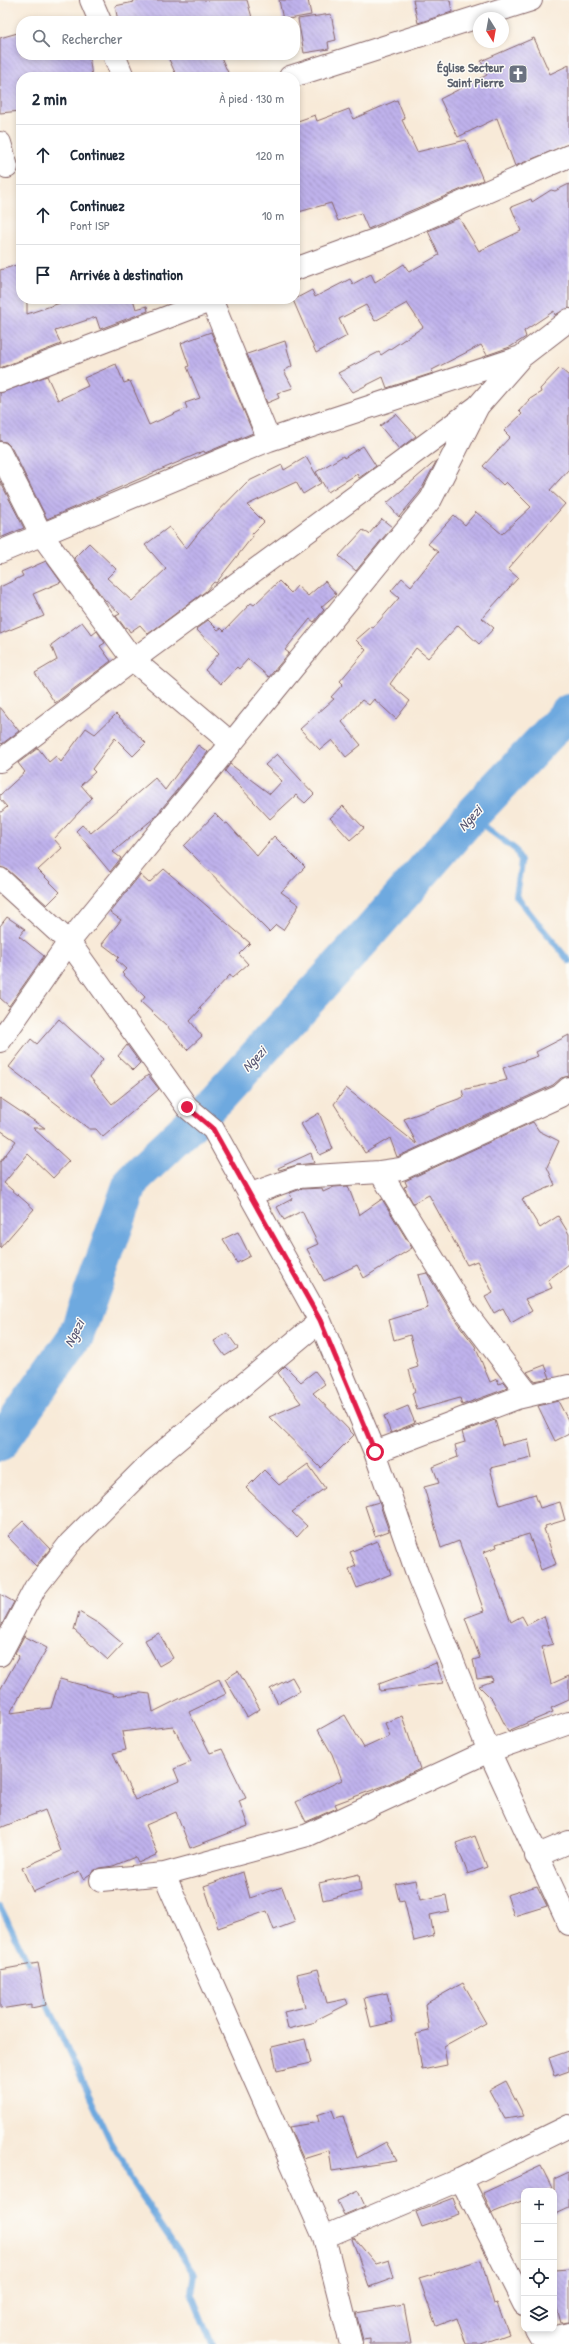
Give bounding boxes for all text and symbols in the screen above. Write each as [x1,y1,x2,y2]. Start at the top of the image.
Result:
north arrow [473,12,509,48]
search box [16,16,300,60]
icon: search [30,27,52,49]
text: Rechercher [62,28,123,49]
place label: Église Secteur Saint Pierre [437,58,505,91]
church icon: Église Secteur Saint Pierre [507,63,529,85]
text: 2 min [32,87,67,110]
text: À pied · 130 m [219,89,284,107]
icon: ahead [32,144,54,166]
text: Continuez [70,144,125,165]
text: 120 m [256,146,284,164]
text: Continuez [70,195,125,216]
icon: ahead [32,204,54,226]
text: 10 m [262,206,284,224]
text: Pont ISP [70,216,110,234]
icon: arrive [32,264,54,286]
text: Arrivée à destination [70,264,183,285]
water label: Ngezi [453,799,488,835]
water label: Ngezi [237,1040,272,1076]
route end [178,1098,196,1116]
water label: Ngezi [59,1314,90,1350]
route start [366,1443,384,1461]
map controls [521,2188,557,2332]
button: + [521,2188,557,2224]
button: − [521,2224,557,2260]
button: locate [521,2260,557,2296]
button: layers [521,2296,557,2332]

